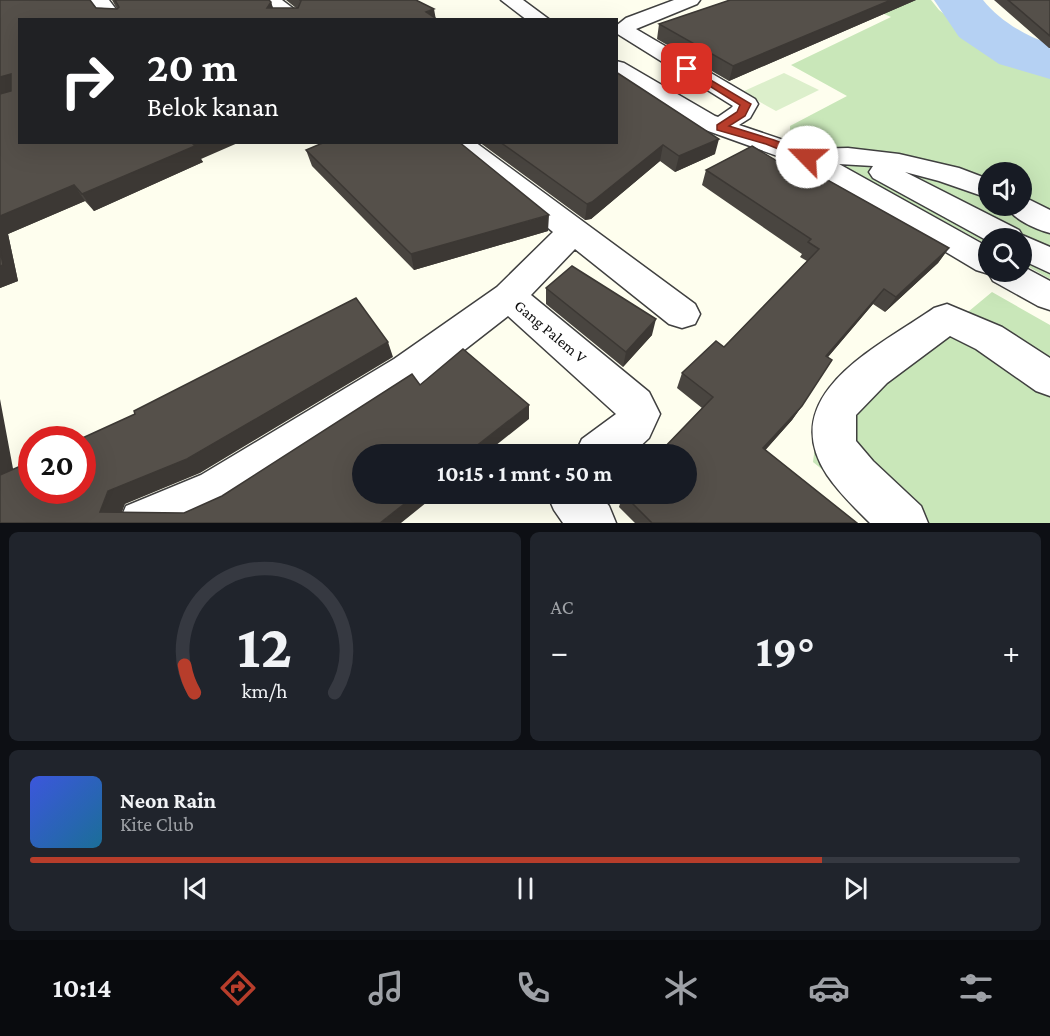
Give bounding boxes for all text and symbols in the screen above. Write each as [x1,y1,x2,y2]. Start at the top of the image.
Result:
icon: right [48,42,126,120]
text: 20 m [147,43,238,90]
pin [661,43,712,94]
icon: arrive [670,52,703,85]
text: Belok kanan [147,92,279,122]
position arrow [775,125,839,189]
map controls [978,162,1032,282]
button: sound [978,162,1032,216]
button: search [978,228,1032,282]
street label: Gang Palem V [511,296,591,368]
speed limit sign: 20 [18,426,96,504]
text: 10:15 · 1 mnt · 50 m [437,461,612,486]
text: AC [551,596,574,618]
text: 12 [237,611,292,680]
text: 19° [756,626,815,676]
text: − [551,633,568,670]
text: + [1003,633,1020,670]
text: km/h [242,680,288,704]
text: Neon Rain [120,788,216,813]
text: Kite Club [120,813,194,835]
icon: previous [179,872,212,905]
icon: pause [509,872,542,905]
icon: next [839,872,872,905]
icon: directions [217,967,259,1009]
icon: music [365,967,407,1009]
icon: phone [512,967,554,1009]
icon: climate [660,967,702,1009]
icon: car [808,967,850,1009]
icon: filters [955,967,997,1009]
text: 10:14 [53,973,111,1003]

